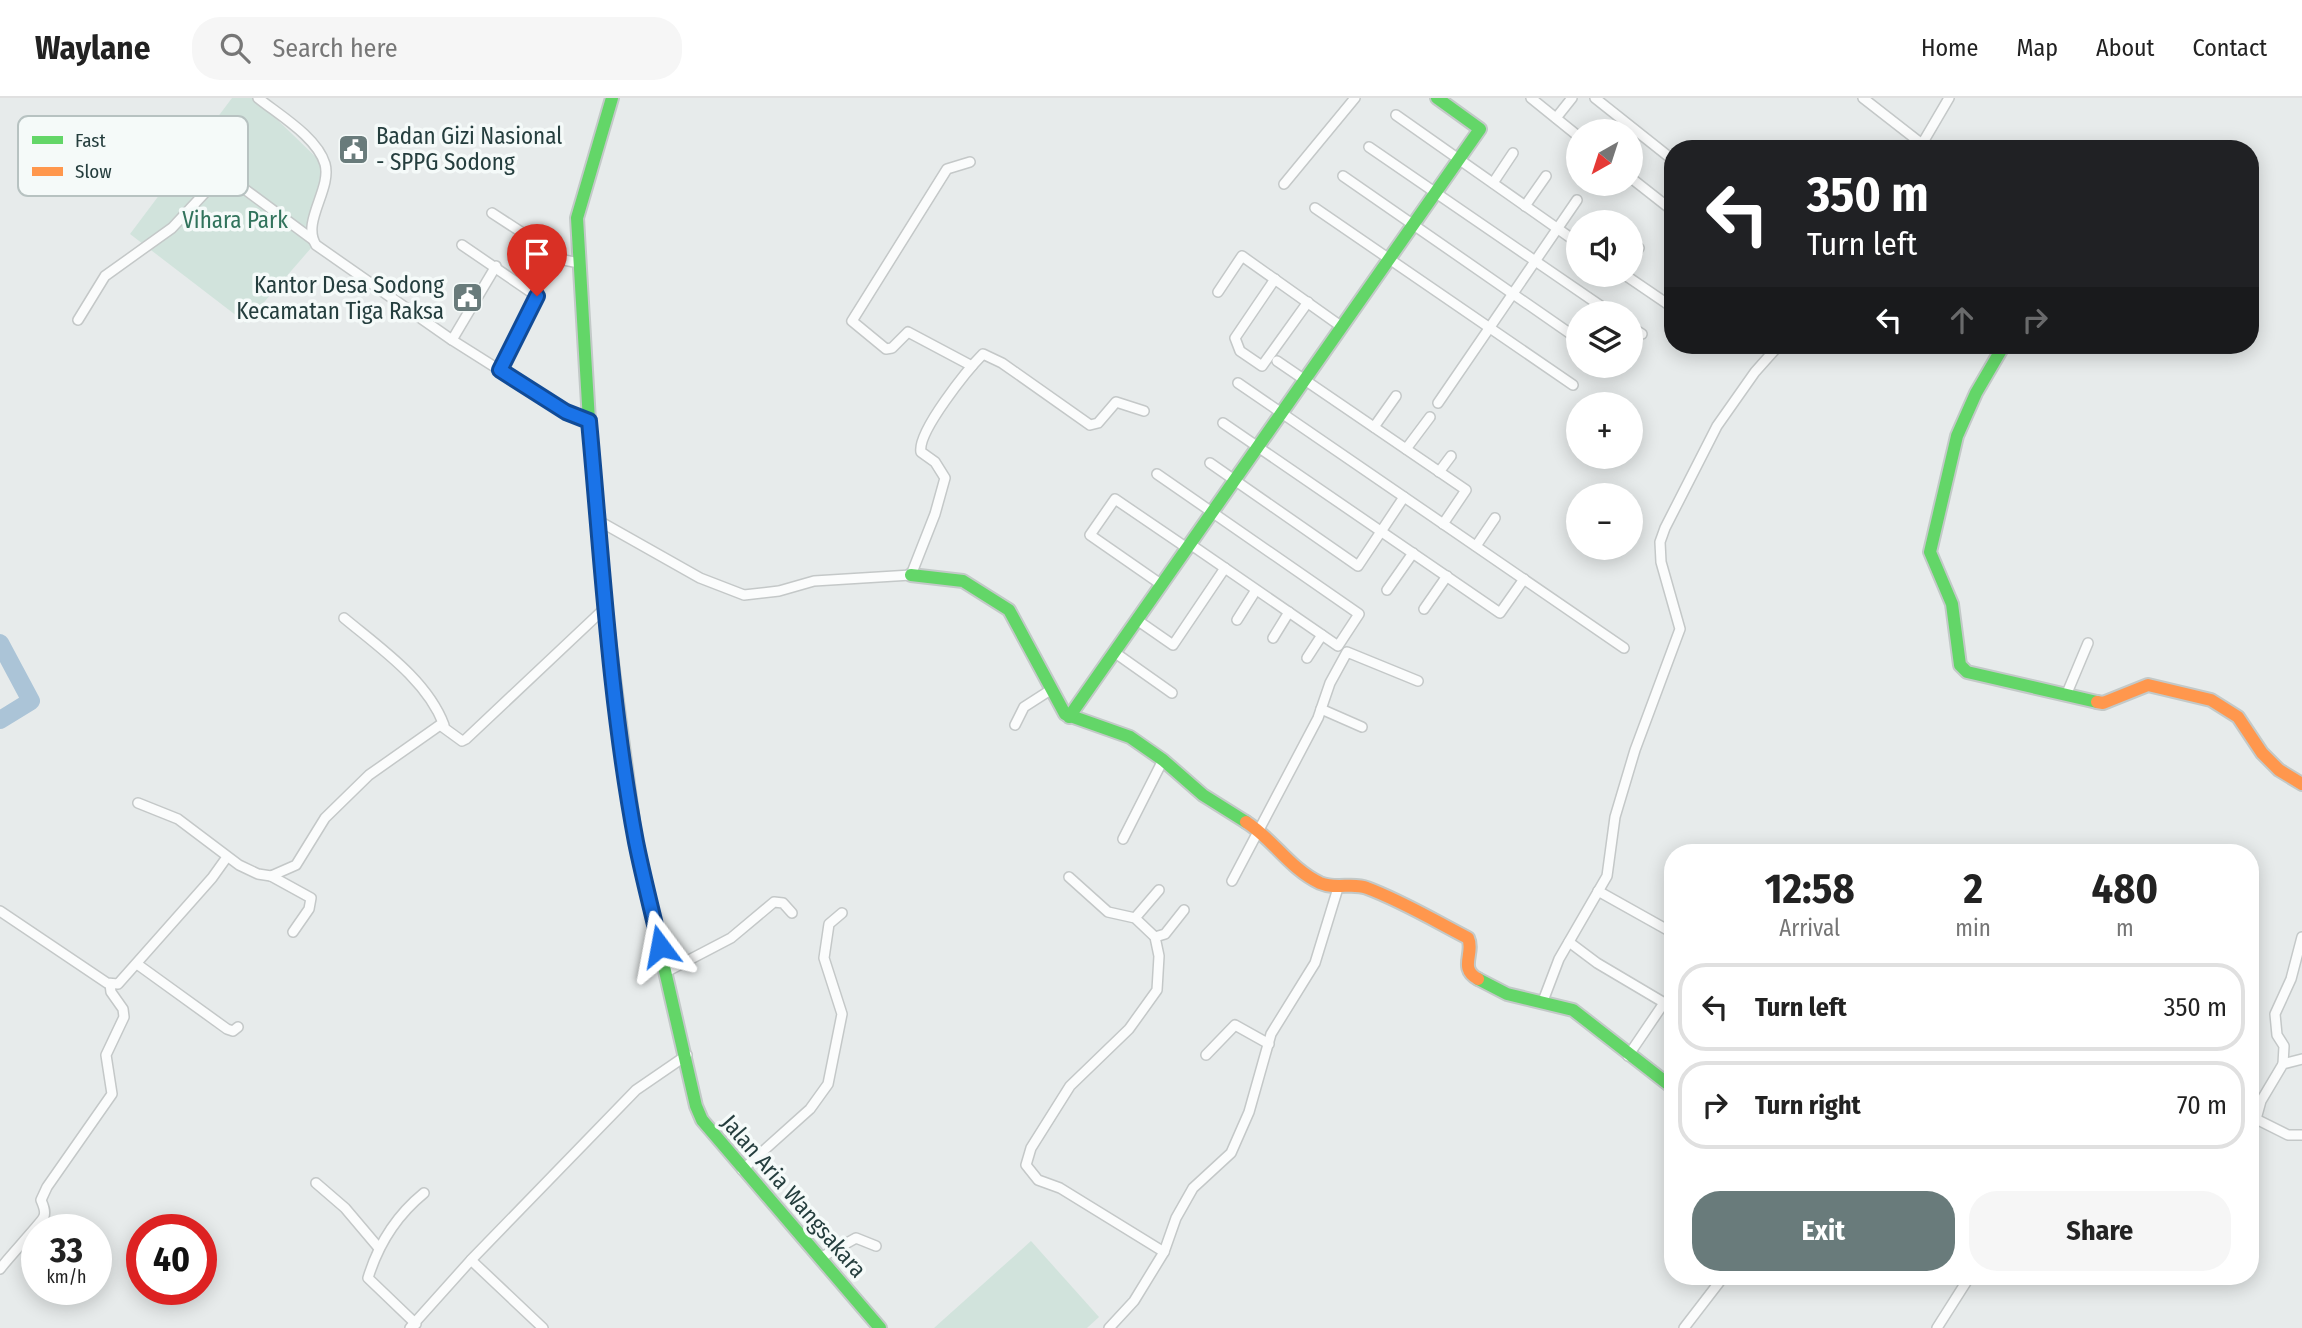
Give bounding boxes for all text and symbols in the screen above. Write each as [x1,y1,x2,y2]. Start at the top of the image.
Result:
search box [192,17,682,80]
text: Waylane [35,28,150,68]
icon: search [216,29,254,67]
text: Search here [272,33,398,64]
text: Home [1921,34,1978,62]
text: Map [2016,34,2058,62]
text: About [2096,34,2154,62]
text: Contact [2192,34,2267,62]
legend [18,116,248,196]
north arrow [1566,119,1643,196]
map controls [1566,119,1643,560]
place label: Badan Gizi Nasional - SPPG Sodong [376,122,562,176]
text: Fast [75,129,106,152]
public building icon: Badan Gizi Nasional - SPPG Sodong [336,132,370,166]
text: Slow [75,160,112,183]
text: 350 m [1807,165,1929,224]
icon: left [1692,168,1783,259]
park label: Vihara Park [182,206,288,234]
button: sound [1566,210,1643,287]
pin [507,224,567,296]
text: Turn left [1807,225,1917,263]
icon: arrive [518,235,556,273]
place label: Kantor Desa Sodong Kecamatan Tiga Raksa [236,271,444,325]
public building icon: Kantor Desa Sodong Kecamatan Tiga Raksa [450,281,484,315]
button: layers [1566,301,1643,378]
icon: left [1870,301,1908,339]
icon: ahead [1943,301,1981,339]
icon: right [2016,301,2054,339]
button: + [1566,392,1643,469]
button: − [1566,483,1643,560]
text: 12:58 [1765,864,1855,914]
text: 2 [1963,864,1983,914]
text: 480 [2092,864,2158,914]
position arrow [623,909,697,983]
text: Arrival [1779,914,1840,942]
text: min [1955,914,1991,942]
text: m [2116,914,2134,942]
icon: left [1696,988,1734,1026]
text: Turn left [1755,992,1847,1023]
text: 350 m [2164,992,2227,1023]
icon: right [1696,1086,1734,1124]
text: Turn right [1755,1090,1861,1121]
text: 70 m [2177,1090,2227,1121]
street label: Jalan Aria Wangsakara [716,1109,872,1283]
button: Exit [1692,1191,1955,1271]
button: Share [1969,1191,2231,1271]
speed limit sign: 40 [126,1214,217,1305]
text: 33 [50,1229,83,1271]
text: km/h [46,1266,87,1288]

